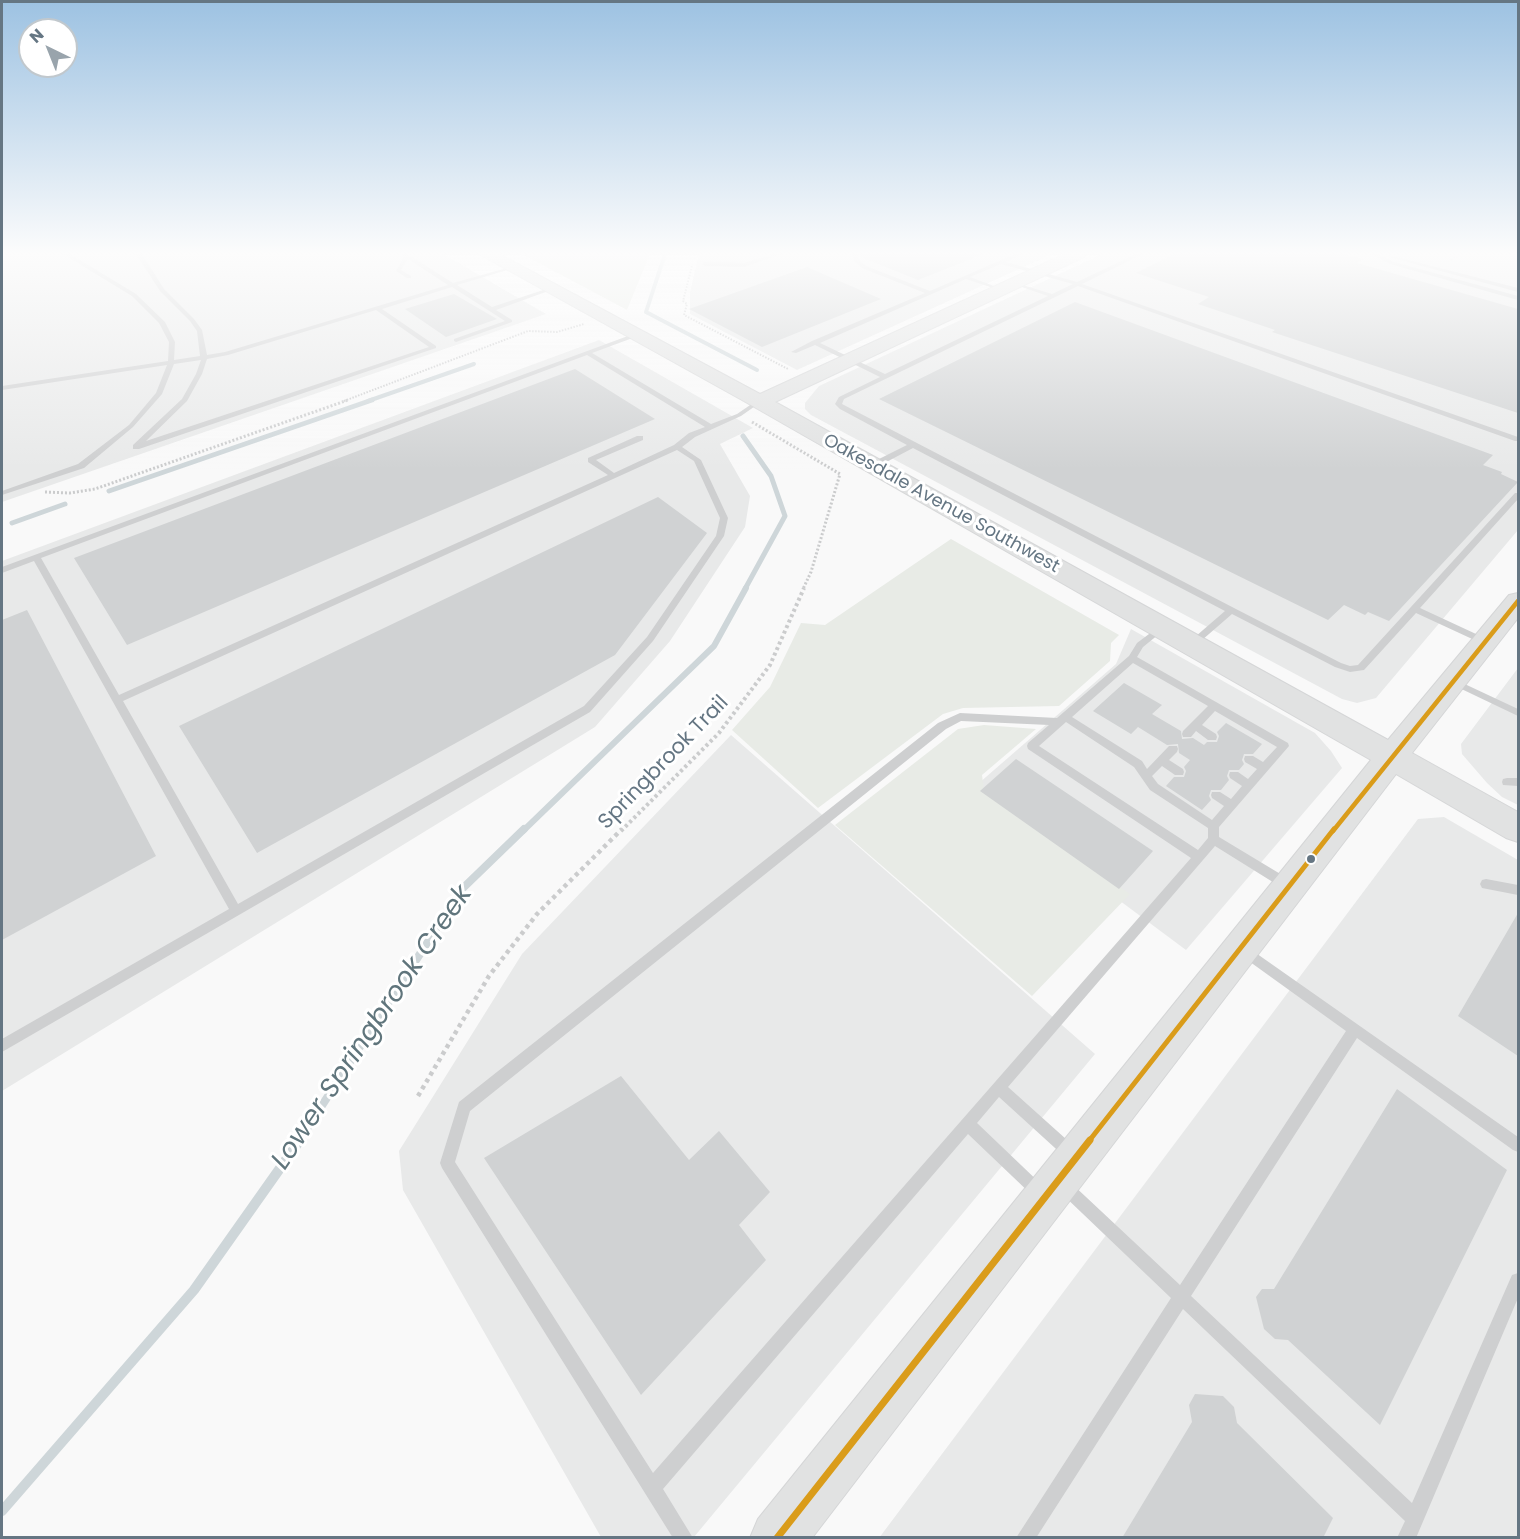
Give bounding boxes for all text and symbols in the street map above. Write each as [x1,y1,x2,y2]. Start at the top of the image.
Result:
north arrow [18,18,78,78]
text: N [24,23,49,48]
street label: Oakesdale Avenue Southwest [819,430,1063,578]
street label: Springbrook Trail [594,691,734,835]
unlabelled marker [1305,853,1317,865]
water label: Lower Springbrook Creek [266,880,480,1176]

